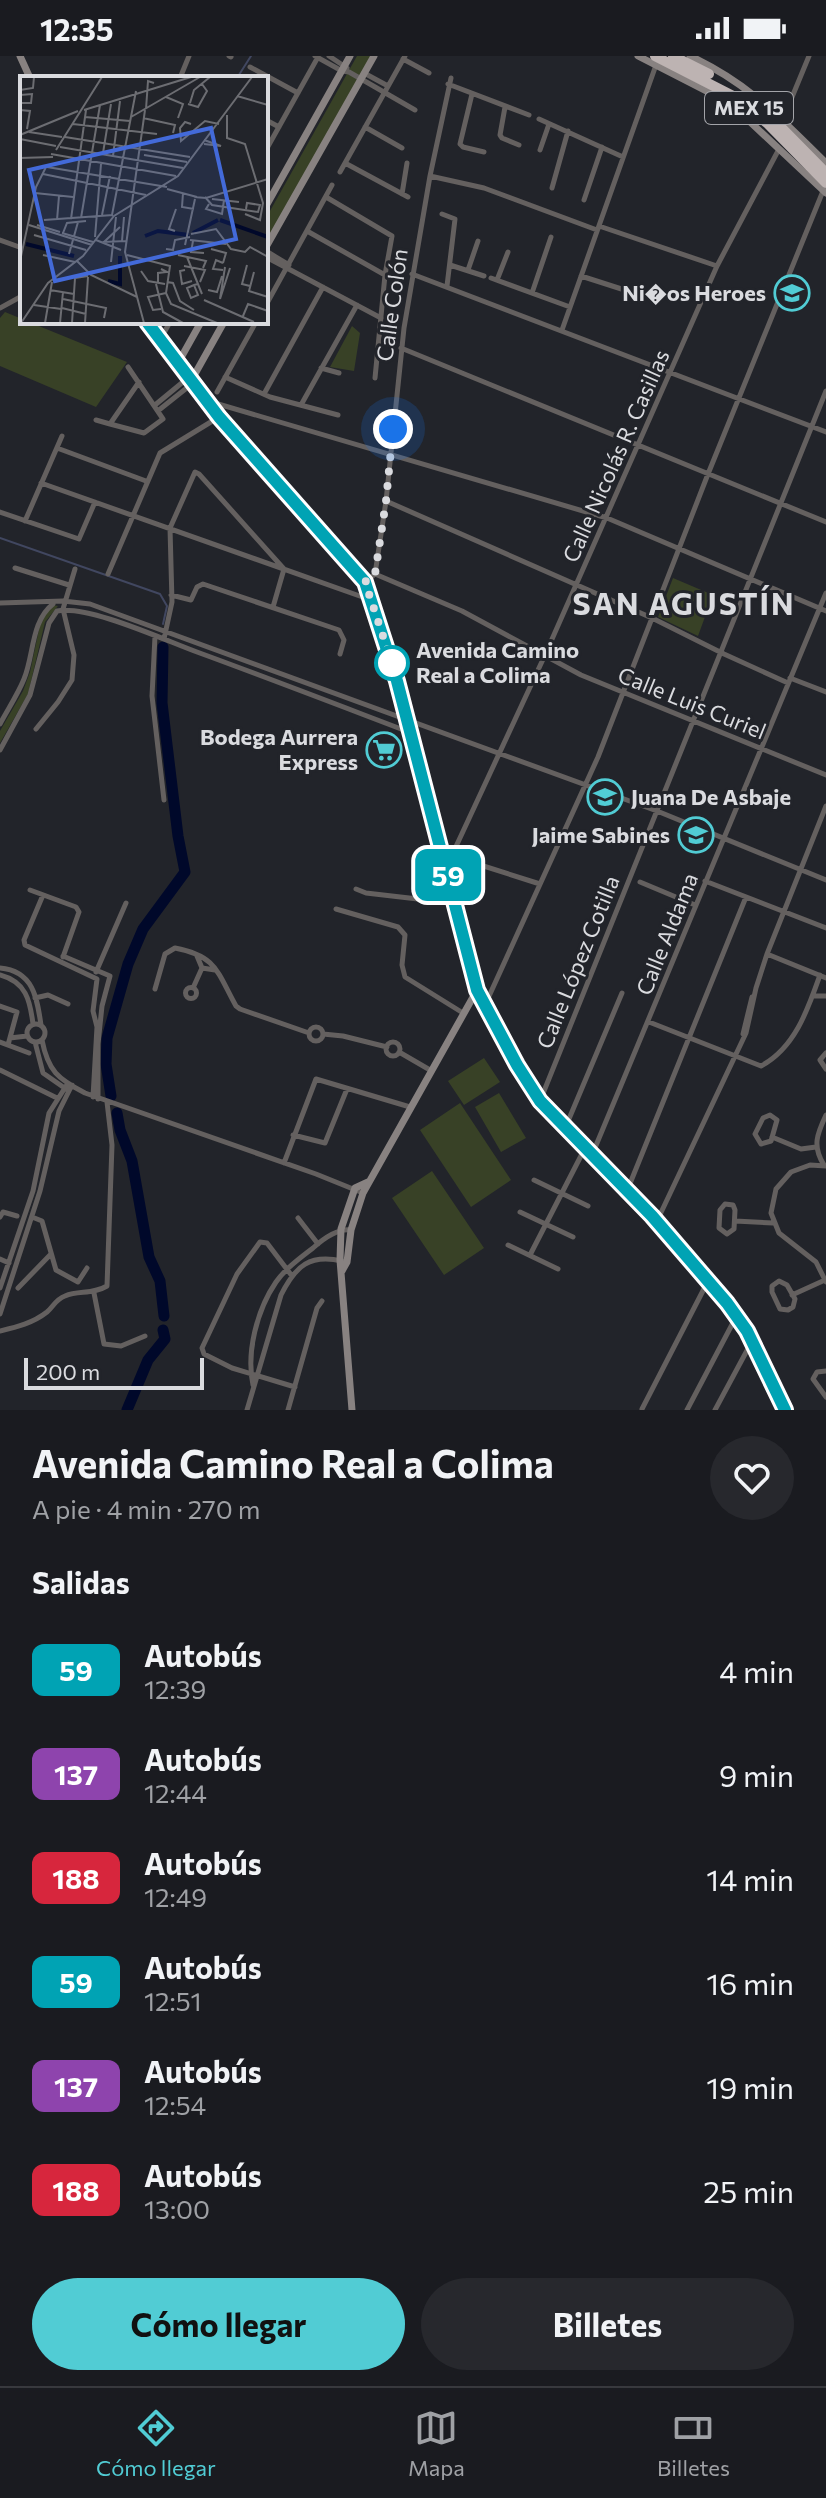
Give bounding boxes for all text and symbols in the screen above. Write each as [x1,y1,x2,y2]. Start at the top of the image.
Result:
text: 12:35 [40,10,114,47]
inset map [20,76,268,324]
road number: MEX 15 [705,92,793,124]
street label: Calle Colón [370,247,413,363]
school or university icon: Ni�os Heroes [773,274,811,312]
place label: Ni�os Heroes [622,279,766,306]
street label: Calle Nicolás R. Casillas [556,345,675,566]
your location [373,409,413,449]
district label: SAN AGUSTÍN [572,584,796,621]
place label: Avenida Camino Real a Colima [416,636,579,688]
marker: Avenida Camino Real a Colima [375,646,409,680]
street label: Calle Luis Curiel [614,661,770,745]
place label: Bodega Aurrera Express [200,723,358,775]
supermarket icon: Bodega Aurrera Express [365,731,403,769]
school or university icon: Juana De Asbaje [586,778,624,816]
place label: Juana De Asbaje [631,783,791,810]
school or university icon: Jaime Sabines [677,816,715,854]
place label: Jaime Sabines [532,821,670,848]
line badge: 59 [412,849,484,901]
text: 59 [431,858,465,892]
street label: Calle Aldama [630,869,703,999]
street label: Calle López Cotilla [530,871,625,1052]
scale bar [24,1354,204,1390]
text: 200 m [36,1358,100,1385]
button: heart [710,1436,794,1520]
text: Avenida Camino Real a Colima [32,1439,554,1486]
text: A pie · 4 min · 270 m [32,1493,260,1524]
text: Salidas [32,1563,130,1600]
text: Autobús [144,1636,262,1673]
text: 4 min [719,1652,794,1689]
text: 59 [59,1653,93,1687]
text: 12:39 [144,1673,206,1704]
text: Autobús [144,1740,262,1777]
text: 9 min [719,1756,794,1793]
text: 137 [54,1757,98,1791]
text: 12:44 [144,1777,207,1808]
text: Autobús [144,1844,262,1881]
text: 14 min [706,1860,794,1897]
text: 188 [52,1861,100,1895]
text: 12:49 [144,1881,207,1912]
text: Autobús [144,1948,262,1985]
text: 16 min [706,1964,794,2001]
text: 59 [59,1965,93,1999]
text: 12:51 [144,1985,202,2016]
text: Autobús [144,2052,262,2089]
text: 19 min [706,2068,794,2105]
text: 137 [54,2069,98,2103]
text: 12:54 [144,2089,206,2120]
text: Autobús [144,2156,262,2193]
text: 25 min [703,2172,794,2209]
text: 188 [52,2173,100,2207]
text: 13:00 [144,2193,210,2224]
button: Cómo llegar [32,2278,405,2370]
button: Billetes [421,2278,794,2370]
tab: Cómo llegar [96,2406,216,2481]
tab: Mapa [408,2406,465,2481]
tab: Billetes [657,2406,730,2481]

